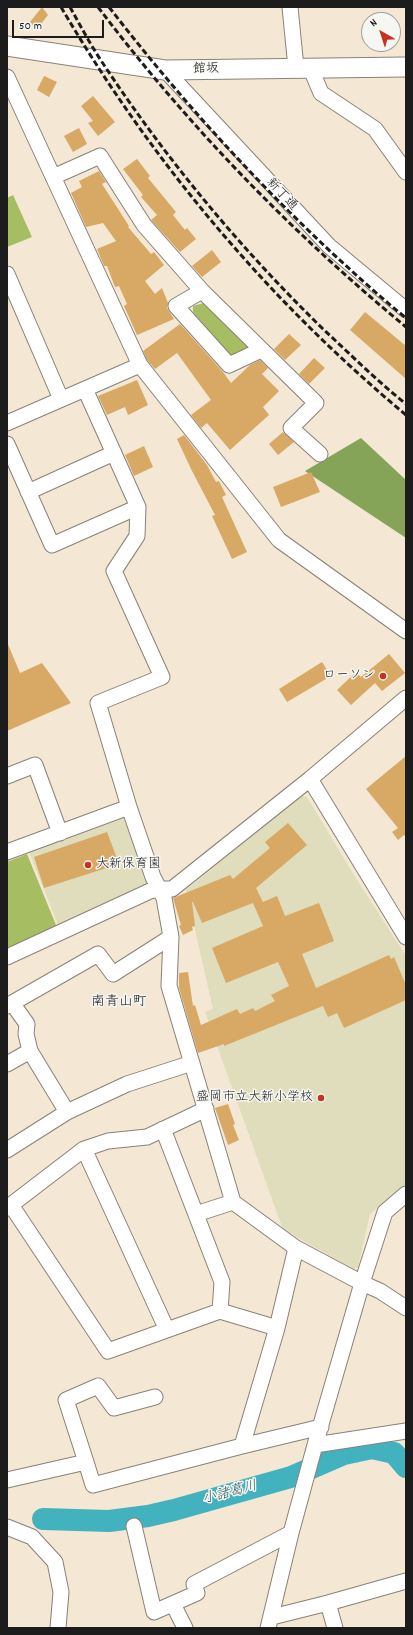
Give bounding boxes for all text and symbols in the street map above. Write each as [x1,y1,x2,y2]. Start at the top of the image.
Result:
scale bar [14,12,106,38]
north arrow [361,12,401,52]
text: N [367,16,381,31]
text: 50 m [19,18,42,35]
street label: 館坂 [193,62,219,78]
street label: 新丁通 [262,175,300,215]
place label: ローソン [323,668,375,684]
marker: ローソン [378,671,388,681]
place label: 大新保育園 [96,857,161,873]
marker: 大新保育園 [83,860,93,870]
district label: 南青山町 [91,995,147,1011]
place label: 盛岡市立大新小学校 [196,1090,313,1106]
marker: 盛岡市立大新小学校 [316,1093,326,1103]
water label: 小諸葛川 [201,1479,259,1509]

